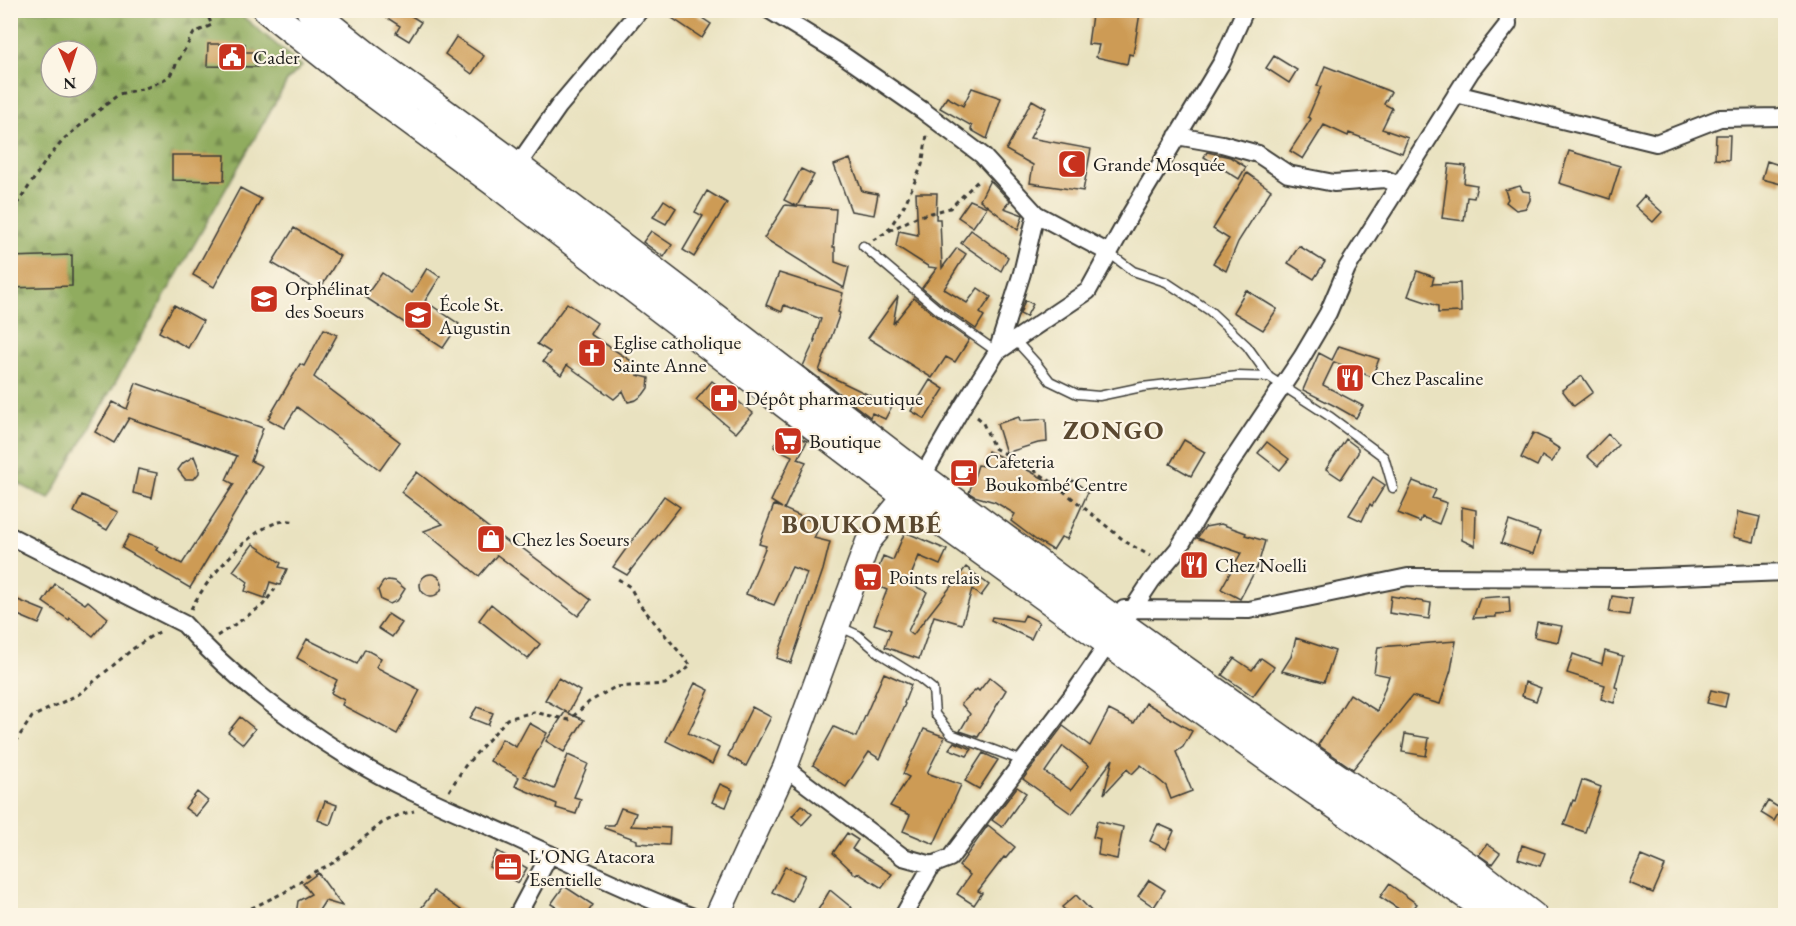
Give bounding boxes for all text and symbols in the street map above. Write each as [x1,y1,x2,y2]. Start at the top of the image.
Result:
north arrow [39,39,99,99]
public building icon: Cader [216,41,248,73]
place label: Cader [253,44,300,70]
text: N [63,73,77,94]
mosque icon: Grande Mosquée [1056,148,1088,180]
place label: Grande Mosquée [1093,151,1225,177]
place label: Orphélinat des Soeurs [285,275,370,324]
school or university icon: Orphélinat des Soeurs [248,283,280,315]
place label: École St. Augustin [438,291,511,340]
school or university icon: École St. Augustin [402,299,434,331]
place label: Eglise catholique Sainte Anne [613,329,742,378]
church icon: Eglise catholique Sainte Anne [576,337,608,369]
restaurant icon: Chez Pascaline [1334,362,1366,394]
place label: Chez Pascaline [1371,365,1483,391]
pharmacy icon: Dépôt pharmaceutique [708,382,740,414]
place label: Dépôt pharmaceutique [745,385,923,411]
district label: ZONGO [1063,413,1165,447]
supermarket icon: Boutique [772,425,804,457]
place label: Boutique [809,428,881,454]
place label: Cafeteria Boukombé Centre [985,448,1128,497]
cafe icon: Cafeteria Boukombé Centre [948,457,980,489]
district label: BOUKOMBÉ [782,507,942,541]
shop icon: Chez les Soeurs [475,523,507,555]
place label: Chez les Soeurs [512,526,630,552]
restaurant icon: Chez Noelli [1178,549,1210,581]
place label: Chez Noelli [1215,552,1307,578]
supermarket icon: Points relais [852,561,884,593]
place label: Points relais [889,564,980,590]
place label: L'ONG Atacora Esentielle [529,843,655,892]
office icon: L'ONG Atacora Esentielle [492,851,524,883]

